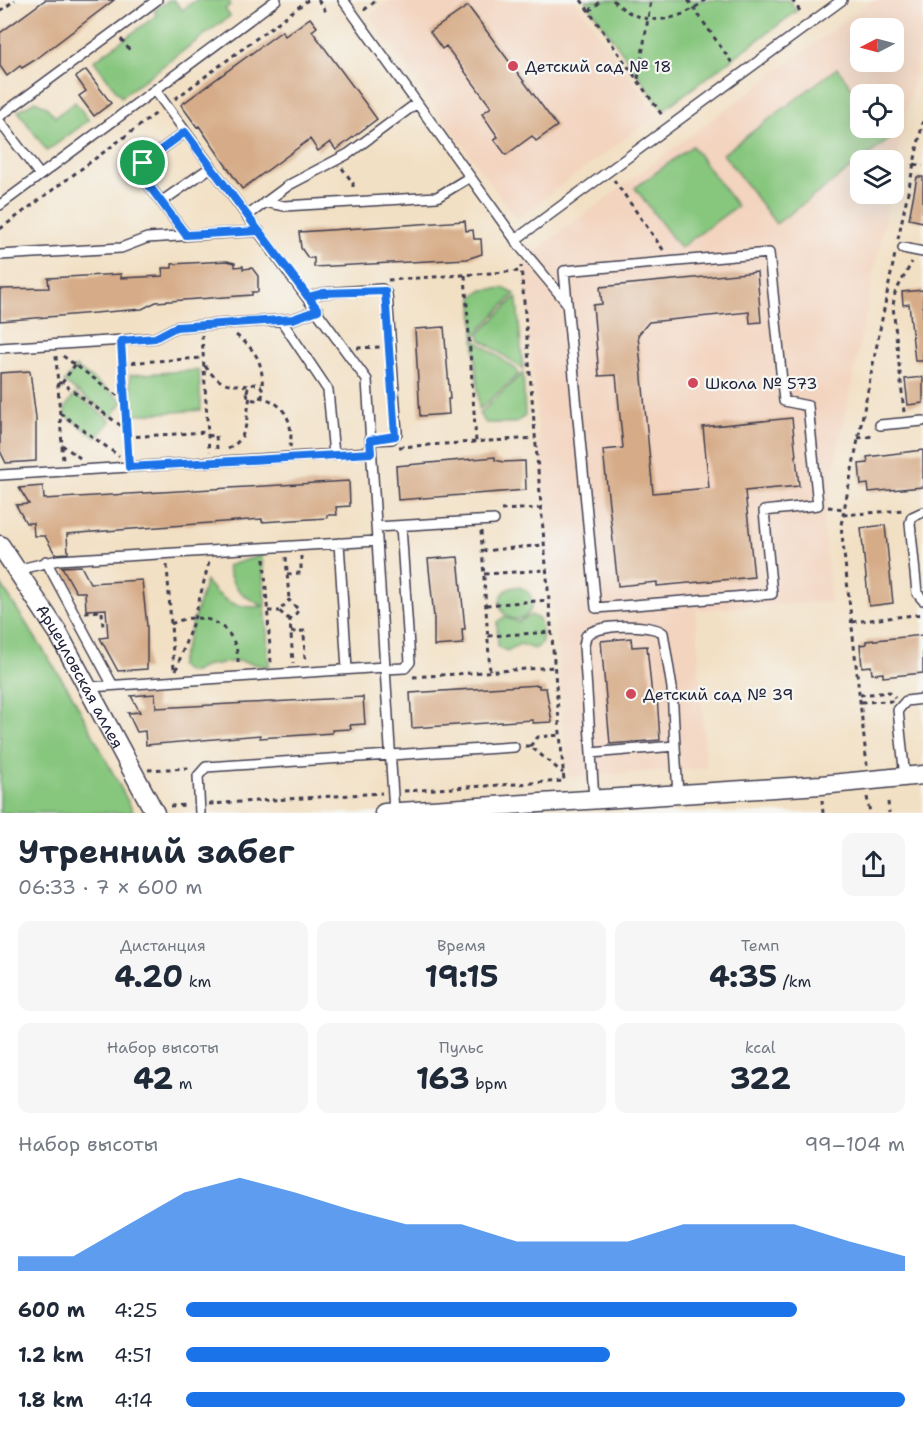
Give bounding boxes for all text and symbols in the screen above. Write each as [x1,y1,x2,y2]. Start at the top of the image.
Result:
north arrow [850,18,904,72]
map controls [850,18,904,204]
place label: Детский сад № 18 [525,56,672,77]
marker: Детский сад № 18 [506,59,520,73]
button: locate [850,84,904,138]
pin [117,137,168,188]
icon: arrive [126,146,159,179]
button: layers [850,150,904,204]
place label: Школа № 573 [705,373,817,394]
marker: Школа № 573 [686,376,700,390]
street label: Арцеуловская аллея [31,600,128,752]
place label: Детский сад № 39 [643,684,793,705]
marker: Детский сад № 39 [624,687,638,701]
text: Утренний забег [18,829,295,874]
button: share [842,833,905,896]
text: 06:33 · 7 × 600 m [18,874,202,900]
text: Дистанция [120,935,206,956]
text: Время [437,935,486,956]
text: Темп [741,935,780,956]
text: 4.20 [114,956,183,997]
text: 19:15 [425,956,498,997]
text: 4:35 [709,956,777,997]
text: km [183,971,211,992]
text: /km [777,971,811,992]
text: Набор высоты [107,1037,219,1058]
text: Пульс [439,1037,484,1058]
text: kcal [745,1037,776,1058]
text: 42 [133,1058,173,1099]
text: 163 [416,1058,470,1099]
text: 322 [729,1058,791,1099]
text: m [173,1073,193,1094]
text: bpm [470,1073,507,1094]
text: Набор высоты [18,1131,158,1157]
text: 99–104 m [805,1131,905,1157]
text: 600 m [18,1297,85,1323]
text: 4:25 [114,1297,158,1323]
text: 1.2 km [18,1342,84,1368]
text: 4:51 [114,1342,152,1368]
text: 1.8 km [18,1387,84,1413]
text: 4:14 [114,1387,153,1413]

